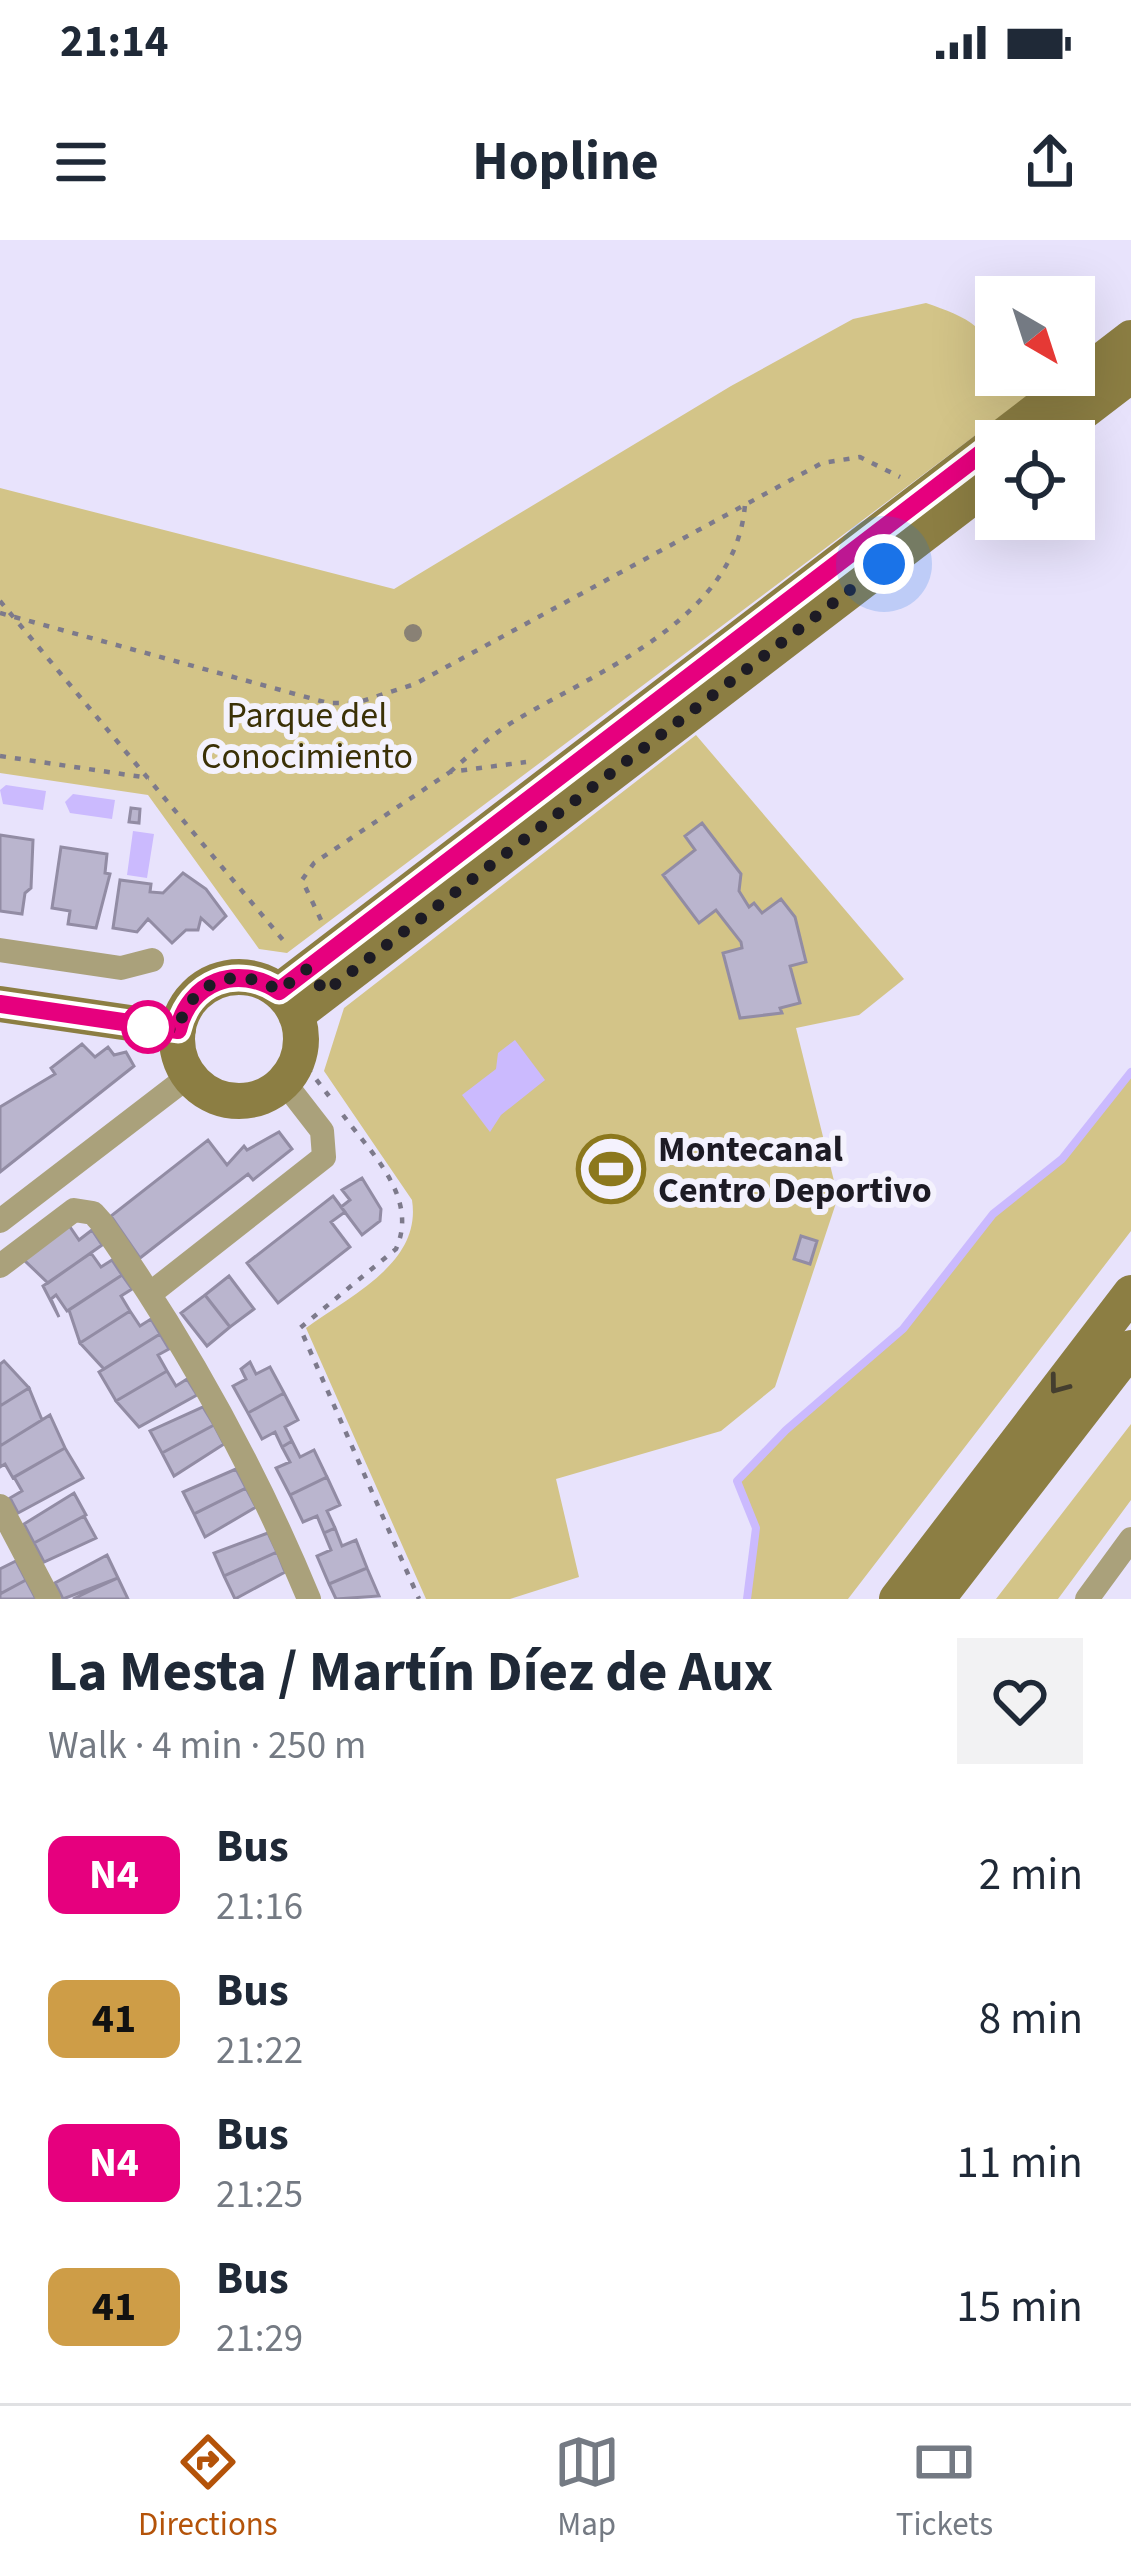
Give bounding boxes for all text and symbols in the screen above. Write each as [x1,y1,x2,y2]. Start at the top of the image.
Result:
text: 21:14 [60,10,169,74]
text: Hopline [472,124,659,201]
icon: menu [48,129,114,195]
icon: share [1017,129,1083,195]
north arrow [975,276,1095,396]
map controls [975,276,1095,540]
button: locate [975,420,1095,540]
your location [854,534,914,594]
park label: Parque del Conocimiento [201,690,413,782]
unlabelled marker [123,1002,173,1052]
place label: Montecanal Centro Deportivo [658,1124,932,1216]
sports icon: Montecanal Centro Deportivo [576,1134,646,1204]
one-way arrow [1051,1371,1073,1393]
text: La Mesta / Martín Díez de Aux [48,1632,773,1713]
button: heart [957,1638,1083,1764]
text: Walk · 4 min · 250 m [48,1718,366,1774]
text: Bus [216,1815,289,1879]
text: 2 min [979,1843,1083,1907]
text: N4 [89,1845,139,1905]
text: 21:16 [216,1879,303,1935]
text: Bus [216,1959,289,2023]
text: 8 min [979,1987,1083,2051]
text: 41 [92,1989,136,2049]
text: 21:22 [216,2023,303,2079]
text: Bus [216,2103,289,2167]
text: 11 min [956,2131,1083,2195]
text: N4 [89,2133,139,2193]
text: 21:25 [216,2167,303,2223]
text: Bus [216,2247,289,2311]
text: 15 min [956,2275,1083,2339]
text: 41 [92,2277,136,2337]
text: 21:29 [216,2311,303,2367]
tab: Directions [138,2429,278,2548]
tab: Map [554,2429,620,2548]
tab: Tickets [896,2429,993,2548]

